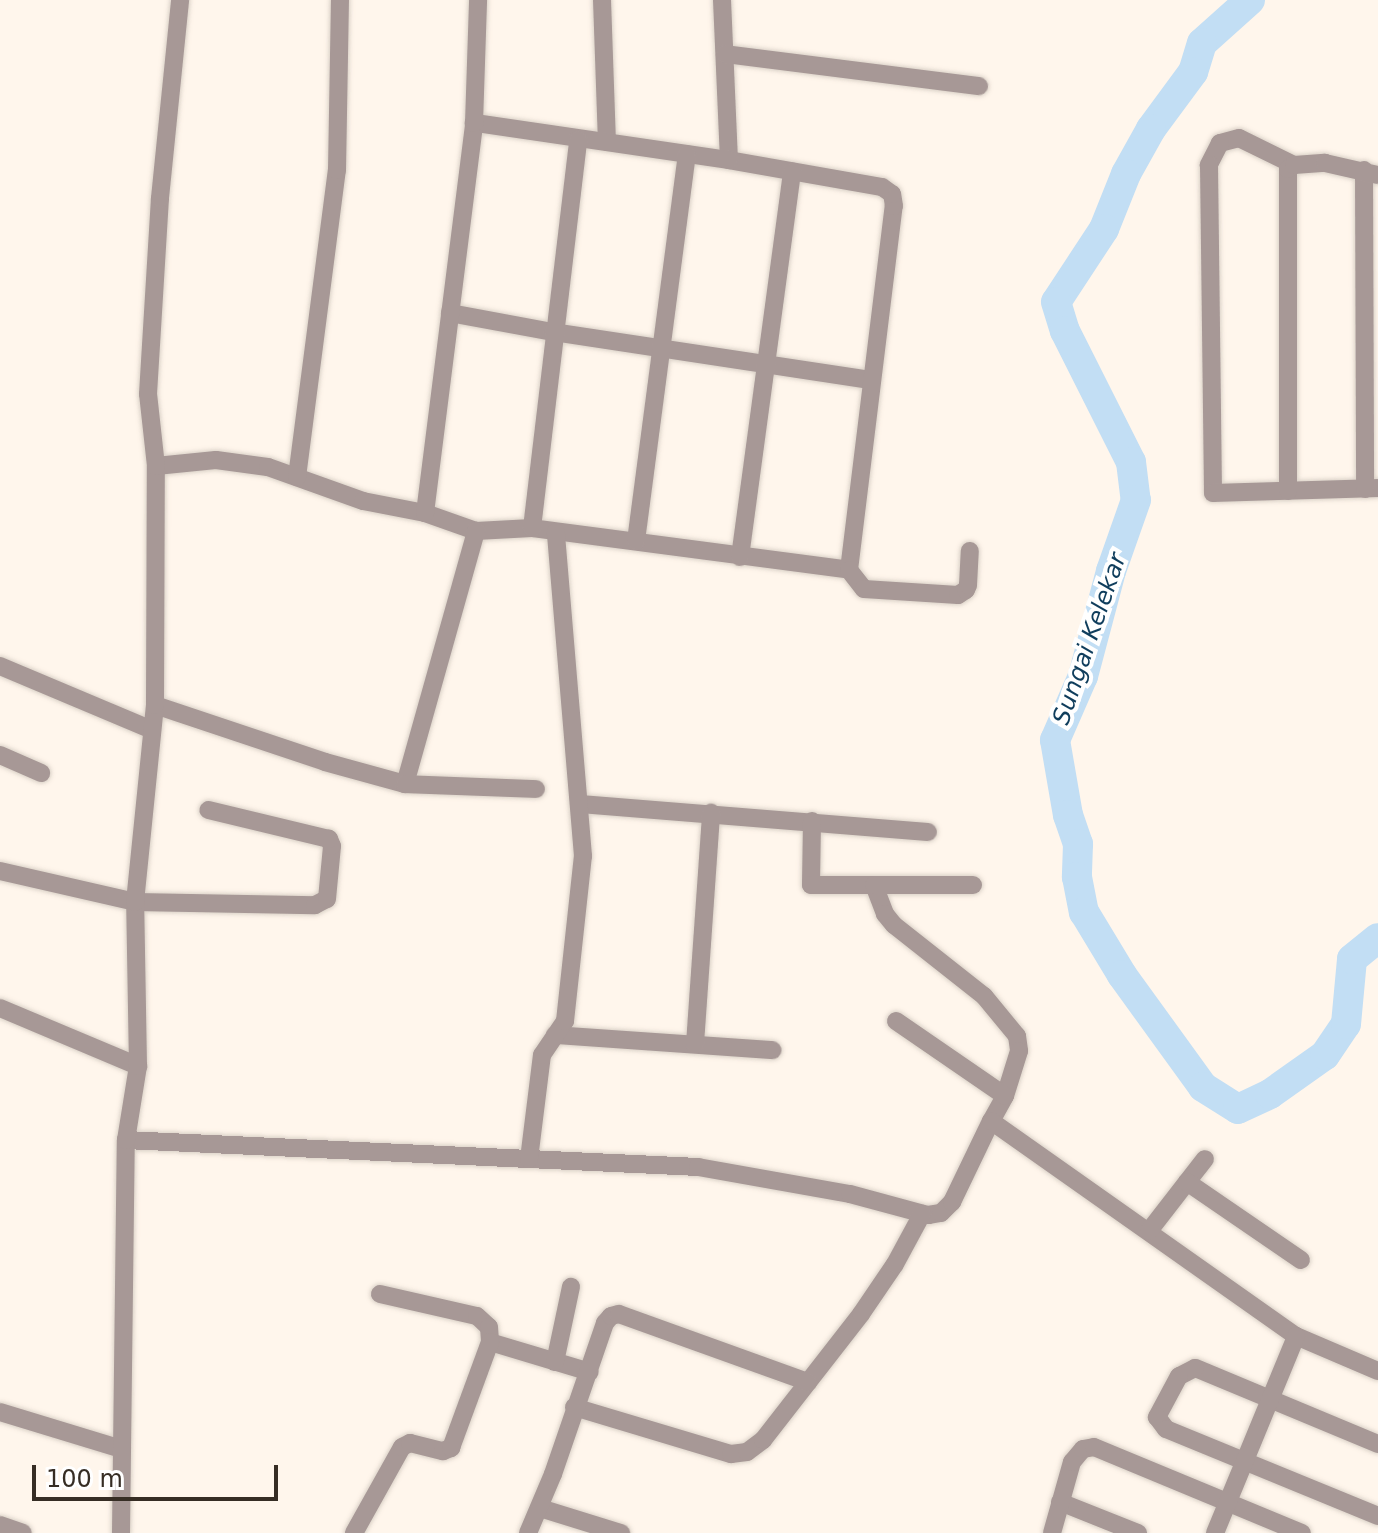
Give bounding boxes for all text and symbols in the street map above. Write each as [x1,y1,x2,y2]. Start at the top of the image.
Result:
water label: Sungai Kelekar [1047,549,1133,729]
scale bar [36,1449,282,1499]
text: 100 m [46,1465,123,1493]

